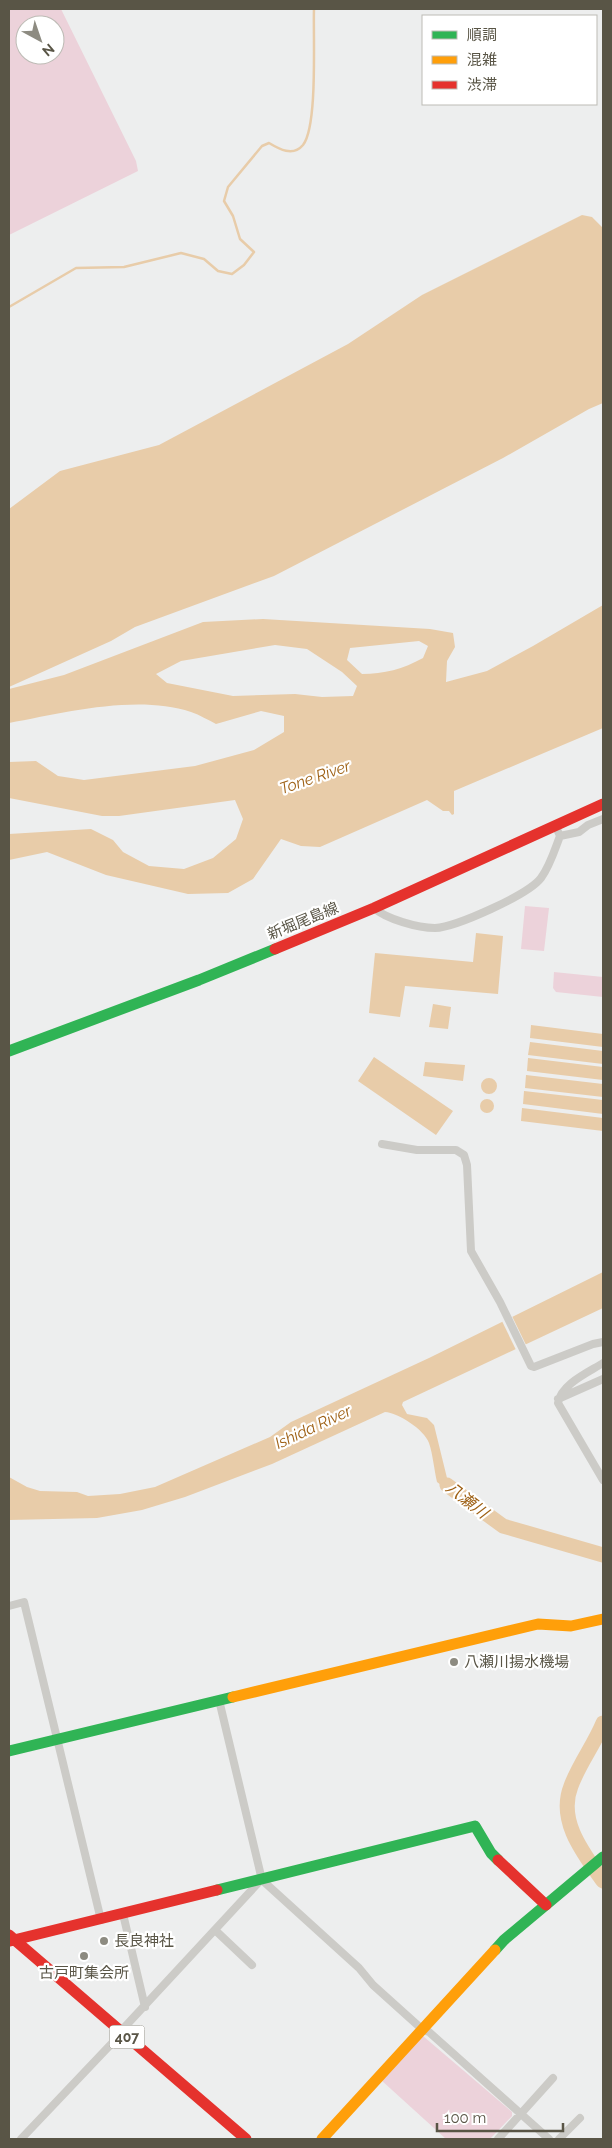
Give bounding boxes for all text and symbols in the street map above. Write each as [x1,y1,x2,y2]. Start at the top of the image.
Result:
north arrow [15,15,65,65]
legend [422,15,597,105]
text: 順調 [467,26,497,44]
text: N [39,40,58,60]
text: 混雑 [467,51,497,69]
text: 渋滞 [467,76,497,94]
water label: Tone River [277,756,353,798]
street label: 新堀尾島線 [265,899,341,943]
water label: Ishida River [272,1401,355,1453]
water label: 八瀬川 [442,1478,493,1523]
place label: 八瀬川揚水機場 [464,1653,569,1671]
marker: 八瀬川揚水機場 [448,1656,460,1668]
place label: 長良神社 [114,1932,174,1950]
marker: 長良神社 [98,1935,110,1947]
marker: 古戸町集会所 [78,1950,90,1962]
place label: 古戸町集会所 [39,1964,129,1982]
road number: 407 [110,2025,144,2048]
scale bar [437,2100,563,2132]
text: 100 m [444,2109,486,2127]

